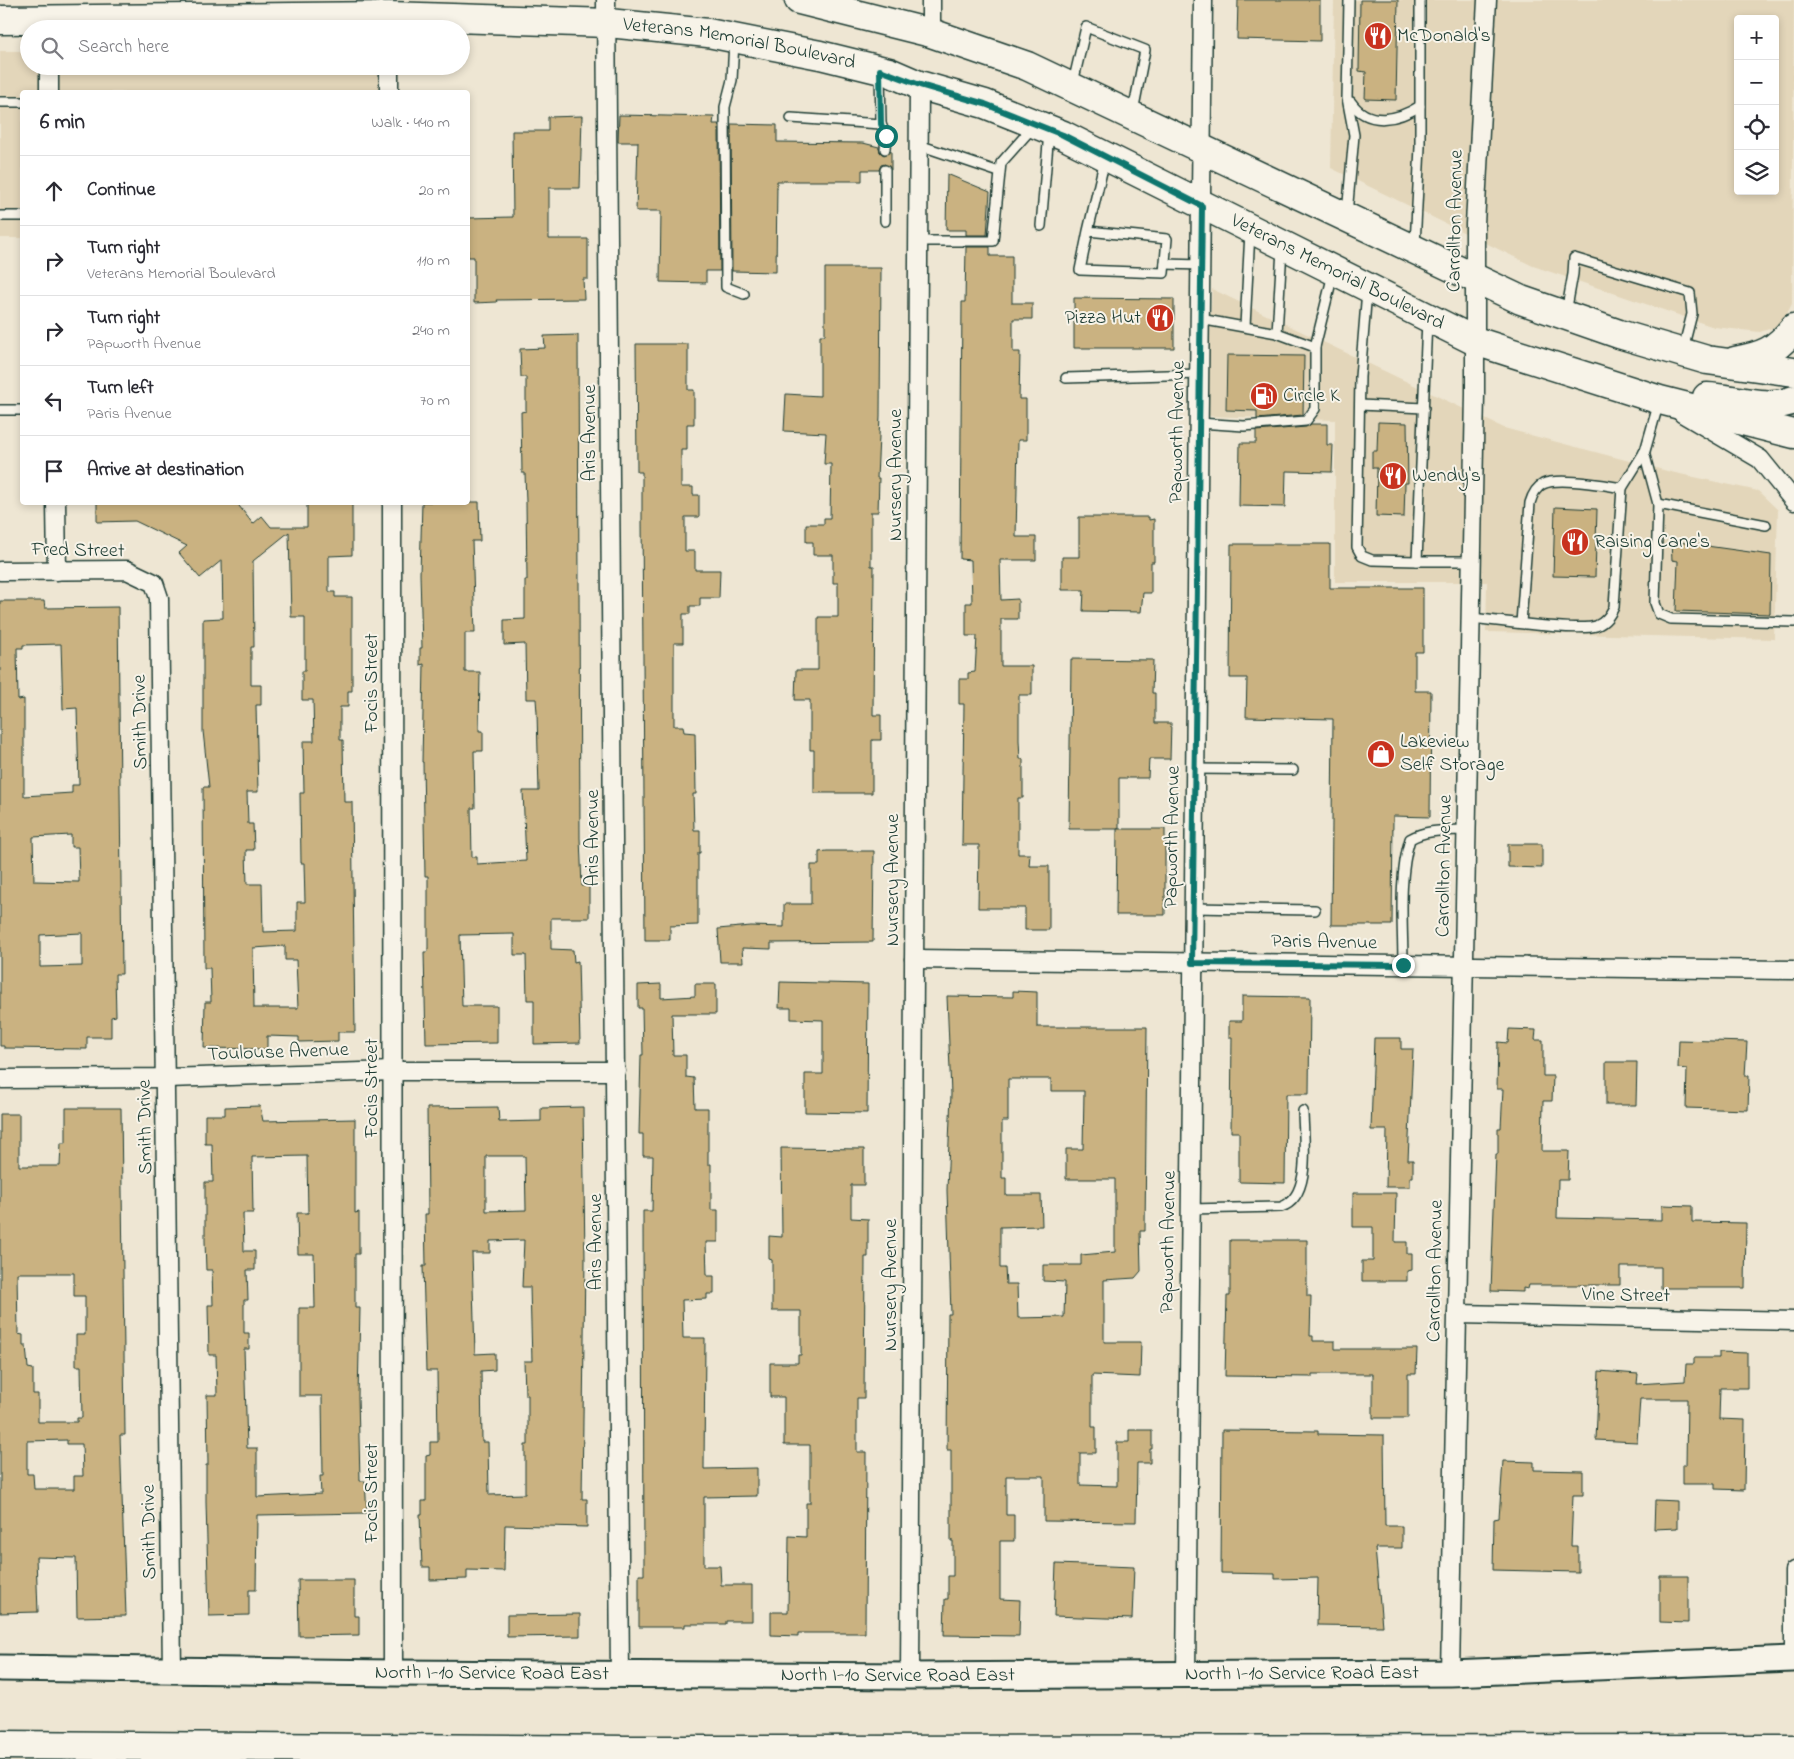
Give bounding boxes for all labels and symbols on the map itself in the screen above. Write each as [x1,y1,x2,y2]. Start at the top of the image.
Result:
street label: Veterans Memorial Boulevard [620,10,859,78]
restaurant icon: McDonald's [1363,21,1393,51]
place label: McDonald's [1397,22,1491,51]
route start [875,125,898,148]
street label: Carrollton Avenue [1440,149,1472,292]
street label: Veterans Memorial Boulevard [1225,206,1449,338]
restaurant icon: Pizza Hut [1145,303,1175,333]
place label: Pizza Hut [1065,304,1141,333]
street label: Papworth Avenue [1162,360,1194,504]
fuel station icon: Circle K [1249,381,1279,411]
place label: Circle K [1283,382,1340,411]
street label: Aris Avenue [576,384,605,482]
street label: Nursery Avenue [882,409,911,541]
restaurant icon: Wendy's [1378,461,1408,491]
place label: Wendy's [1412,462,1481,491]
restaurant icon: Raising Cane's [1560,527,1590,557]
place label: Raising Cane's [1594,528,1710,558]
street label: Fred Street [30,536,125,566]
street label: Focis Street [358,633,387,734]
street label: Smith Drive [126,674,156,770]
place label: Lakeview Self Storage [1400,728,1504,781]
shop icon: Lakeview Self Storage [1366,739,1396,769]
street label: Papworth Avenue [1157,765,1189,909]
street label: Aris Avenue [579,789,608,887]
street label: Carrollton Avenue [1429,794,1461,937]
street label: Nursery Avenue [879,814,908,946]
street label: Paris Avenue [1271,928,1377,958]
route end [1392,954,1415,977]
street label: Toulouse Avenue [207,1036,349,1070]
street label: Focis Street [358,1038,387,1139]
street label: Smith Drive [131,1079,161,1175]
street label: Papworth Avenue [1153,1170,1185,1314]
street label: Aris Avenue [582,1193,611,1291]
street label: Carrollton Avenue [1420,1199,1452,1342]
street label: Nursery Avenue [877,1219,906,1351]
street label: Vine Street [1581,1281,1671,1311]
street label: Focis Street [358,1443,387,1544]
street label: Smith Drive [135,1484,165,1580]
street label: North I-10 Service Road East [375,1658,609,1689]
street label: North I-10 Service Road East [1185,1659,1419,1689]
street label: North I-10 Service Road East [781,1661,1015,1691]

